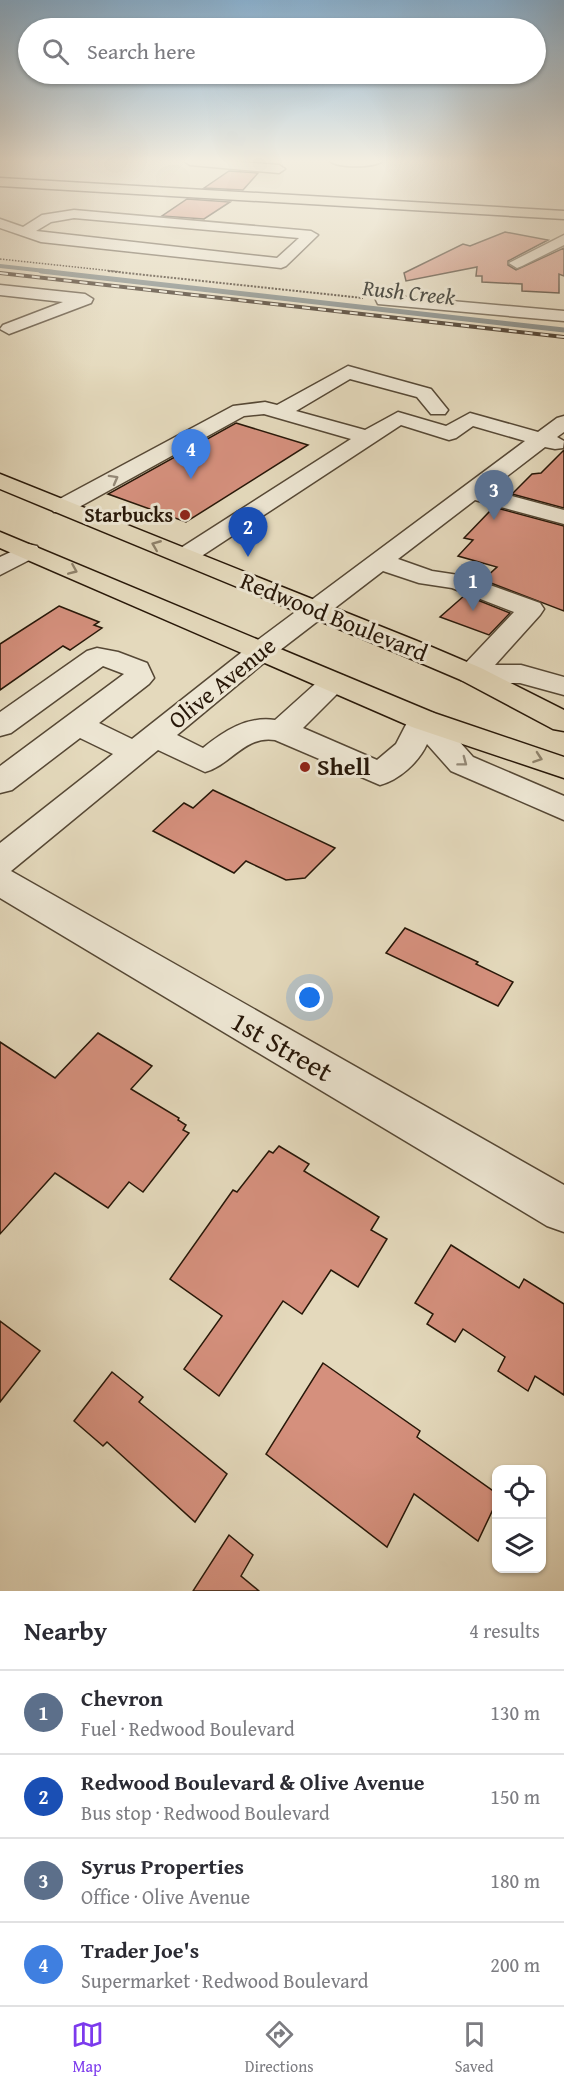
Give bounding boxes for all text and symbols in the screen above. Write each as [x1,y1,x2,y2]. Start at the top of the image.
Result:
search box [18,18,546,84]
icon: search [39,35,72,68]
text: Search here [87,35,196,67]
water label: Rush Creek [360,271,458,313]
pin: 4 [172,430,210,479]
pin: 3 [474,470,514,520]
one-way arrow [108,475,118,486]
place label: Starbucks [84,500,173,529]
marker: Starbucks [178,508,192,522]
pin: 2 [228,508,268,557]
one-way arrow [151,540,162,552]
pin: 1 [454,562,492,611]
one-way arrow [67,563,78,575]
street label: Redwood Boulevard [235,563,433,670]
street label: Olive Avenue [160,628,283,737]
place label: Shell [317,749,371,784]
one-way arrow [532,751,543,763]
one-way arrow [456,755,467,766]
marker: Shell [298,760,312,774]
your location [295,983,324,1012]
street label: 1st Street [224,1000,341,1091]
map controls [492,1465,546,1573]
button: locate [492,1465,546,1519]
button: layers [492,1519,546,1573]
text: Nearby [24,1611,107,1650]
text: 4 results [469,1616,540,1645]
text: Chevron [81,1682,163,1714]
text: 1 [38,1698,49,1727]
text: 130 m [490,1698,540,1727]
text: Fuel · Redwood Boulevard [81,1714,295,1743]
text: Redwood Boulevard & Olive Avenue [81,1766,425,1798]
text: 2 [38,1782,49,1811]
text: 150 m [490,1782,540,1811]
text: Bus stop · Redwood Boulevard [81,1798,330,1827]
text: Syrus Properties [81,1850,244,1882]
text: 3 [38,1866,49,1895]
text: 180 m [490,1866,540,1895]
text: Office · Olive Avenue [81,1882,250,1911]
text: Trader Joe's [81,1934,199,1966]
text: 4 [38,1950,49,1979]
text: 200 m [490,1950,540,1979]
text: Supermarket · Redwood Boulevard [81,1966,368,1995]
tab: Map [71,2018,104,2078]
tab: Directions [245,2018,314,2078]
tab: Saved [455,2018,493,2078]

